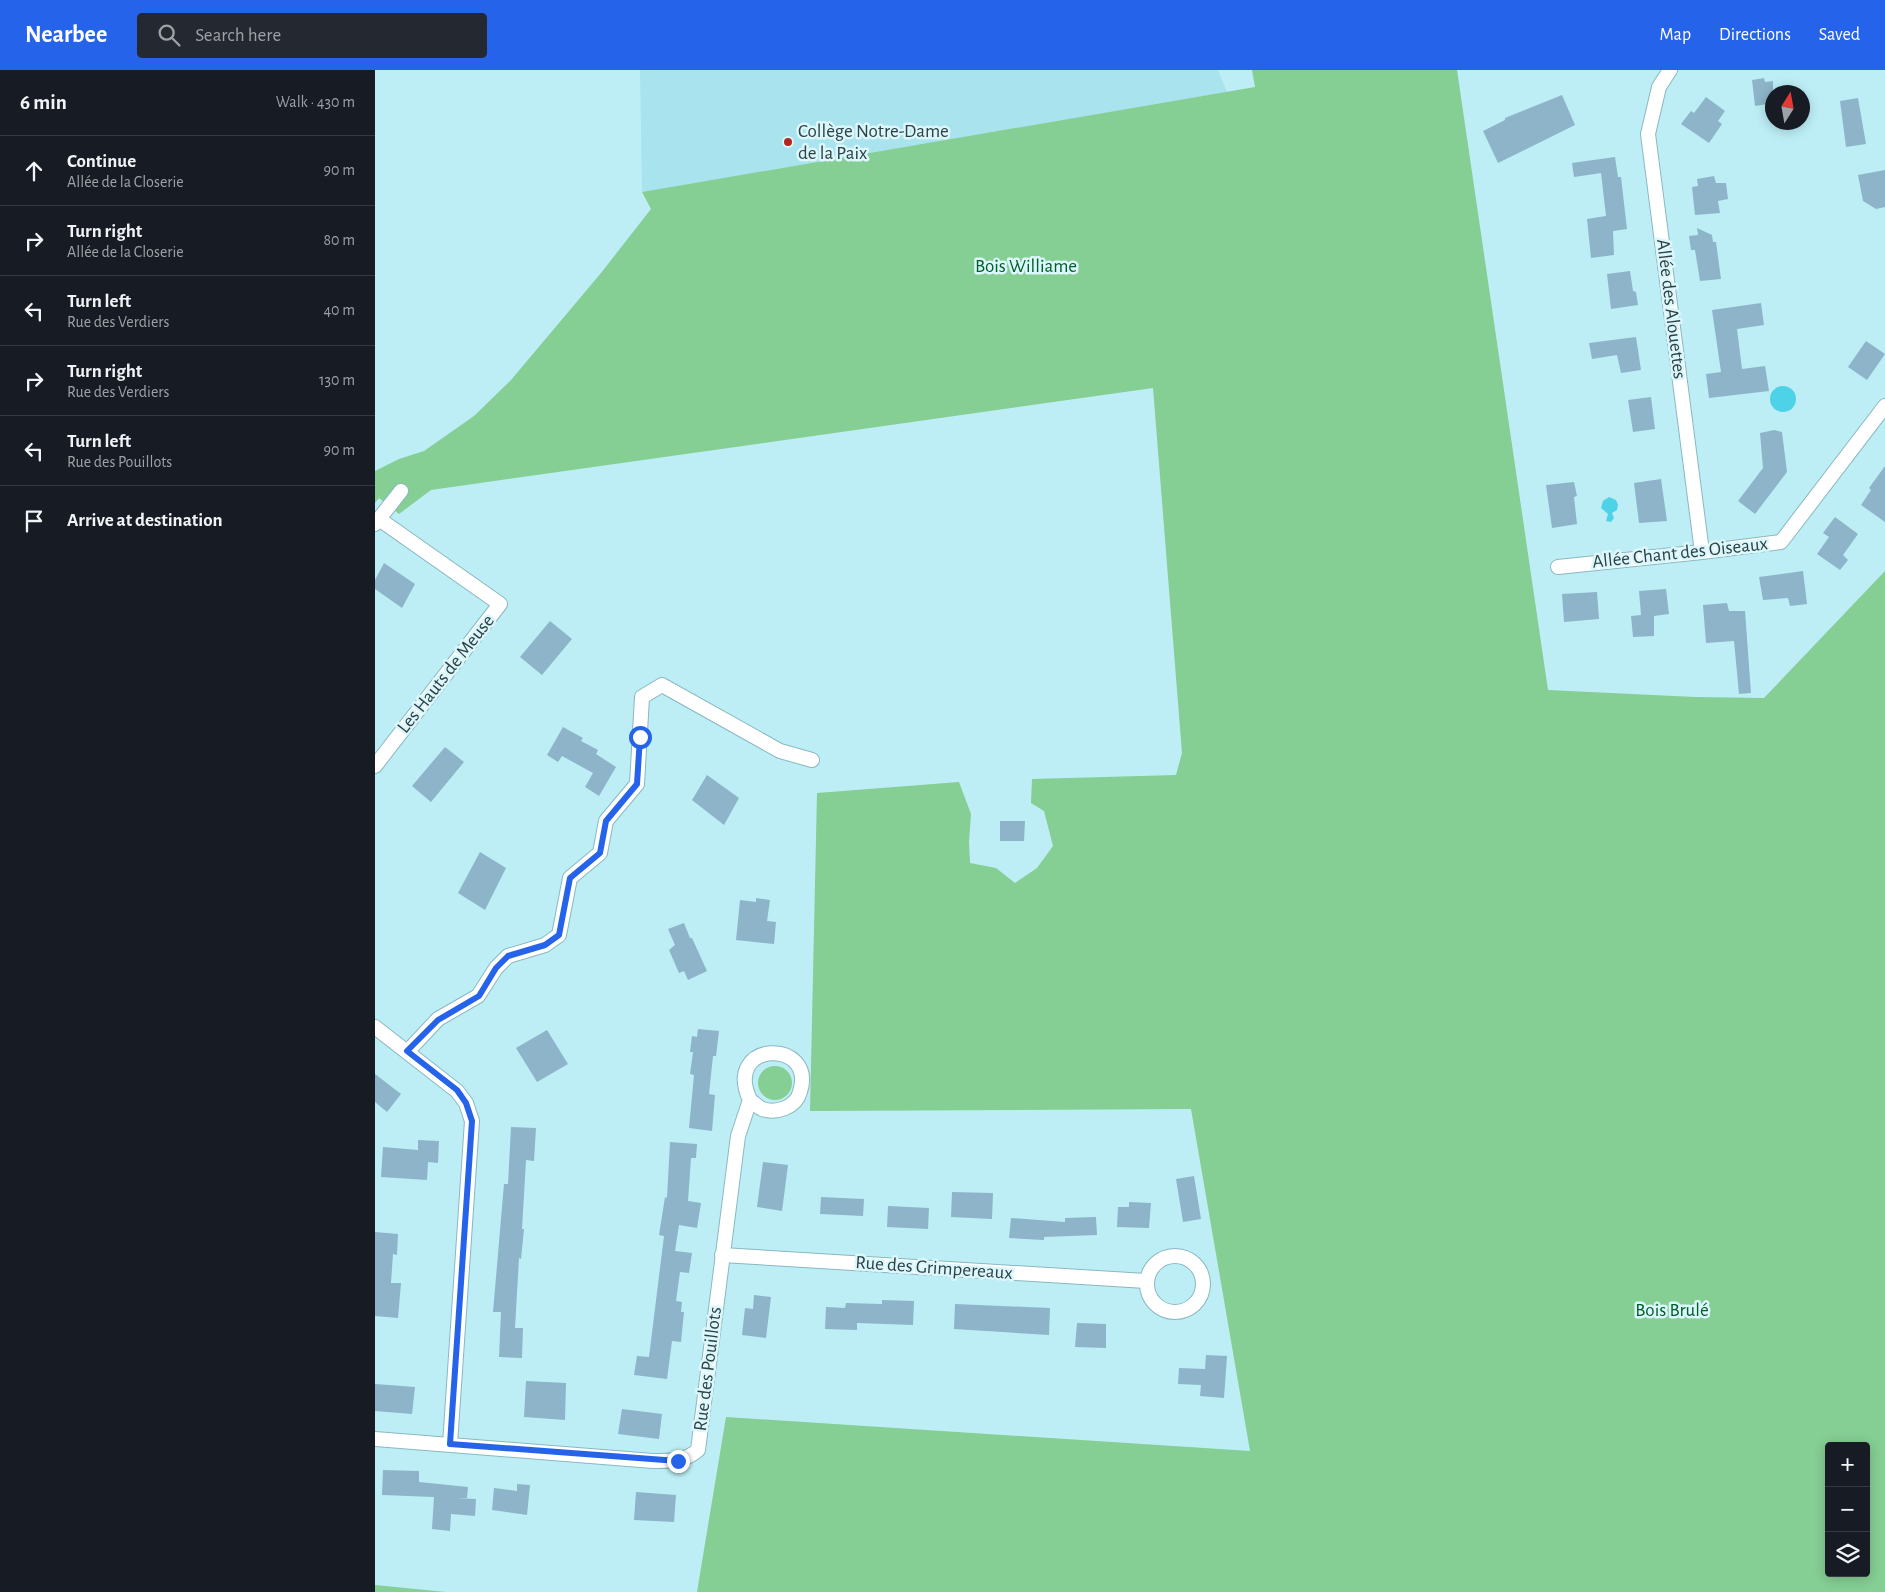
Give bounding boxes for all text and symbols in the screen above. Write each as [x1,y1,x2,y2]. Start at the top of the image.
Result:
search box [137,13,487,58]
icon: search [155,21,183,49]
text: Nearbee [25,23,107,47]
text: Search here [195,26,281,45]
text: Map [1660,26,1691,44]
text: Directions [1719,26,1791,44]
text: Saved [1819,26,1860,44]
north arrow [1765,85,1810,130]
text: 6 min [20,92,67,113]
text: Walk · 430 m [276,94,355,110]
place label: Collège Notre-Dame de la Paix [798,122,949,163]
marker: Collège Notre-Dame de la Paix [782,136,794,148]
text: Continue [67,152,136,171]
icon: ahead [20,157,48,185]
text: 90 m [324,162,355,178]
text: Allée de la Closerie [67,174,184,190]
text: Turn right [67,222,142,241]
icon: right [20,227,48,255]
text: 80 m [324,232,355,248]
street label: Allée des Alouettes [1653,238,1689,380]
text: Allée de la Closerie [67,244,184,260]
park label: Bois Williame [975,257,1077,276]
text: Turn left [67,292,131,311]
icon: left [20,297,48,325]
text: 40 m [323,302,355,318]
text: Rue des Verdiers [67,314,169,330]
text: Turn right [67,362,142,381]
icon: right [20,367,48,395]
text: 130 m [319,372,355,388]
text: Rue des Verdiers [67,384,169,400]
text: Turn left [67,432,131,451]
icon: left [20,437,48,465]
text: 90 m [324,442,355,458]
text: Rue des Pouillots [67,454,172,470]
icon: arrive [20,507,48,535]
text: Arrive at destination [67,511,223,530]
street label: Allée Chant des Oiseaux [1591,534,1769,572]
street label: Les Hauts de Meuse [394,611,498,737]
route start [629,726,652,749]
street label: Rue des Grimpereaux [855,1253,1013,1283]
park label: Bois Brulé [1635,1301,1709,1320]
street label: Rue des Pouillots [691,1306,725,1432]
map controls [1825,1442,1870,1577]
button: + [1825,1442,1870,1487]
route end [667,1450,690,1473]
button: − [1825,1487,1870,1532]
button: layers [1825,1532,1870,1577]

